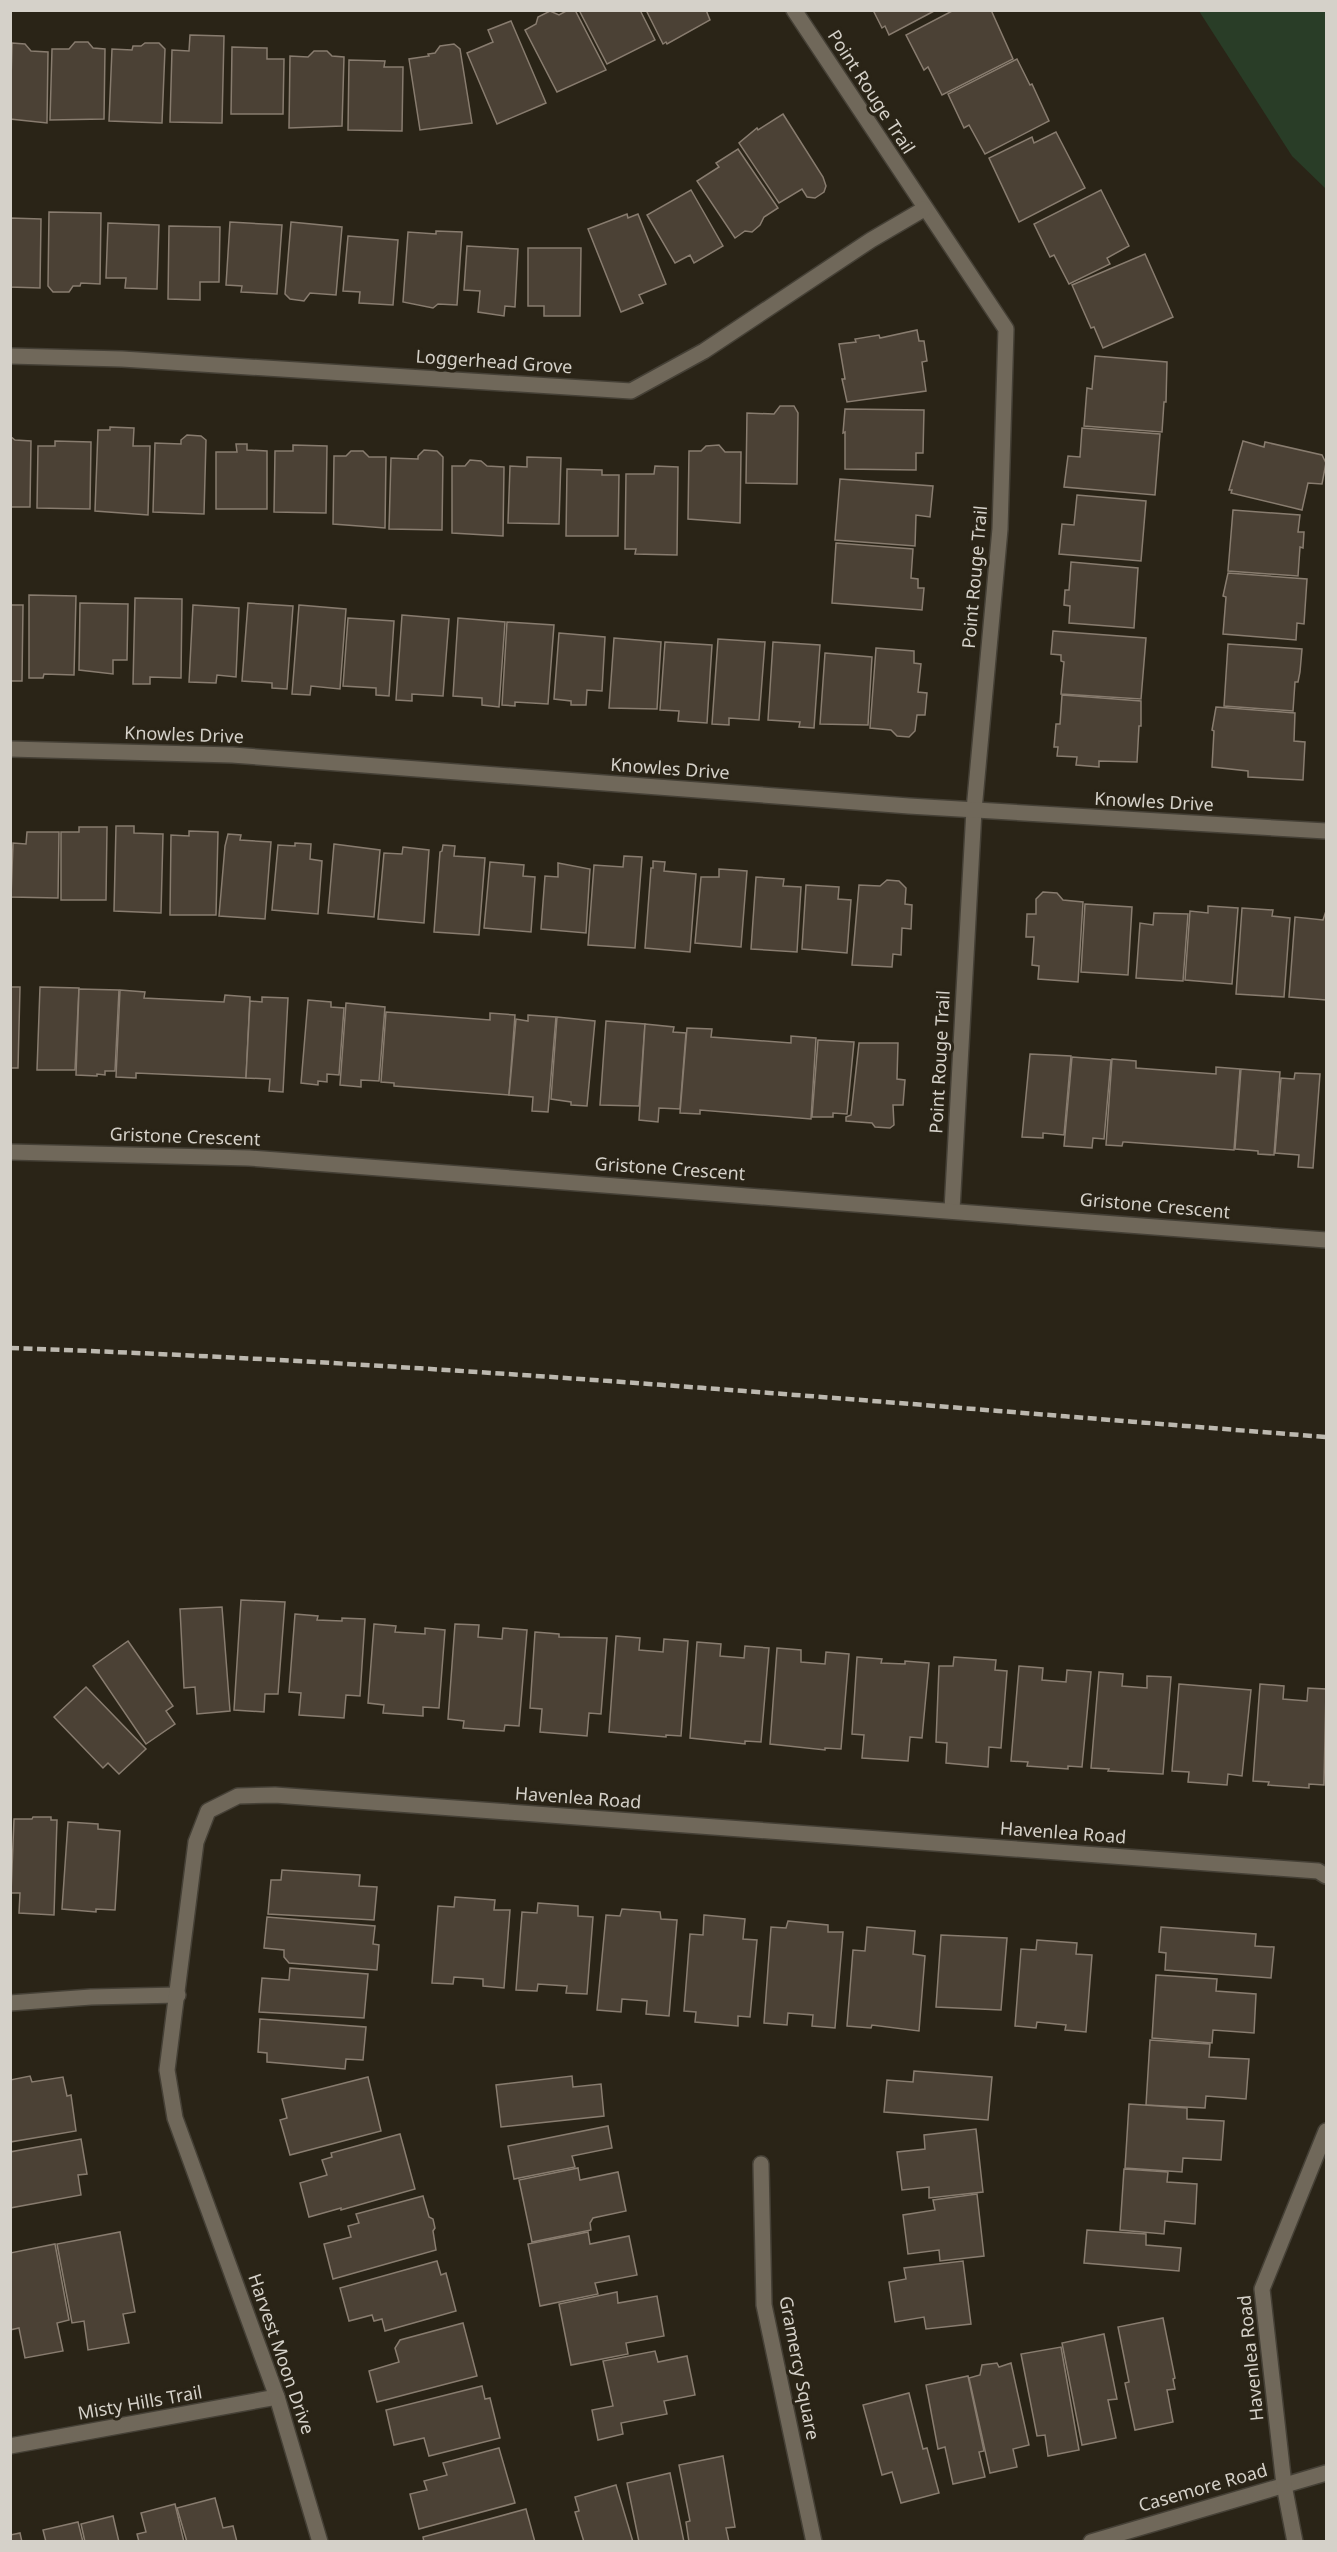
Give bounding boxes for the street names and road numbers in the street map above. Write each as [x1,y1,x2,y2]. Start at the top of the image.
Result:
street label: Point Rouge Trail [823,25,921,158]
street label: Loggerhead Grove [415,344,573,378]
street label: Point Rouge Trail [956,504,992,649]
street label: Knowles Drive [124,720,244,748]
street label: Knowles Drive [610,752,731,784]
street label: Knowles Drive [1094,786,1214,816]
street label: Point Rouge Trail [923,990,955,1134]
street label: Gristone Crescent [109,1121,261,1151]
street label: Gristone Crescent [594,1151,747,1185]
street label: Gristone Crescent [1079,1186,1232,1224]
street label: Havenlea Road [514,1781,642,1813]
street label: Havenlea Road [999,1816,1127,1848]
street label: Harvest Moon Drive [243,2270,321,2437]
street label: Gramercy Square [774,2294,826,2442]
street label: Havenlea Road [1231,2294,1269,2422]
street label: Misty Hills Trail [76,2379,204,2425]
street label: Casemore Road [1135,2457,1270,2517]

